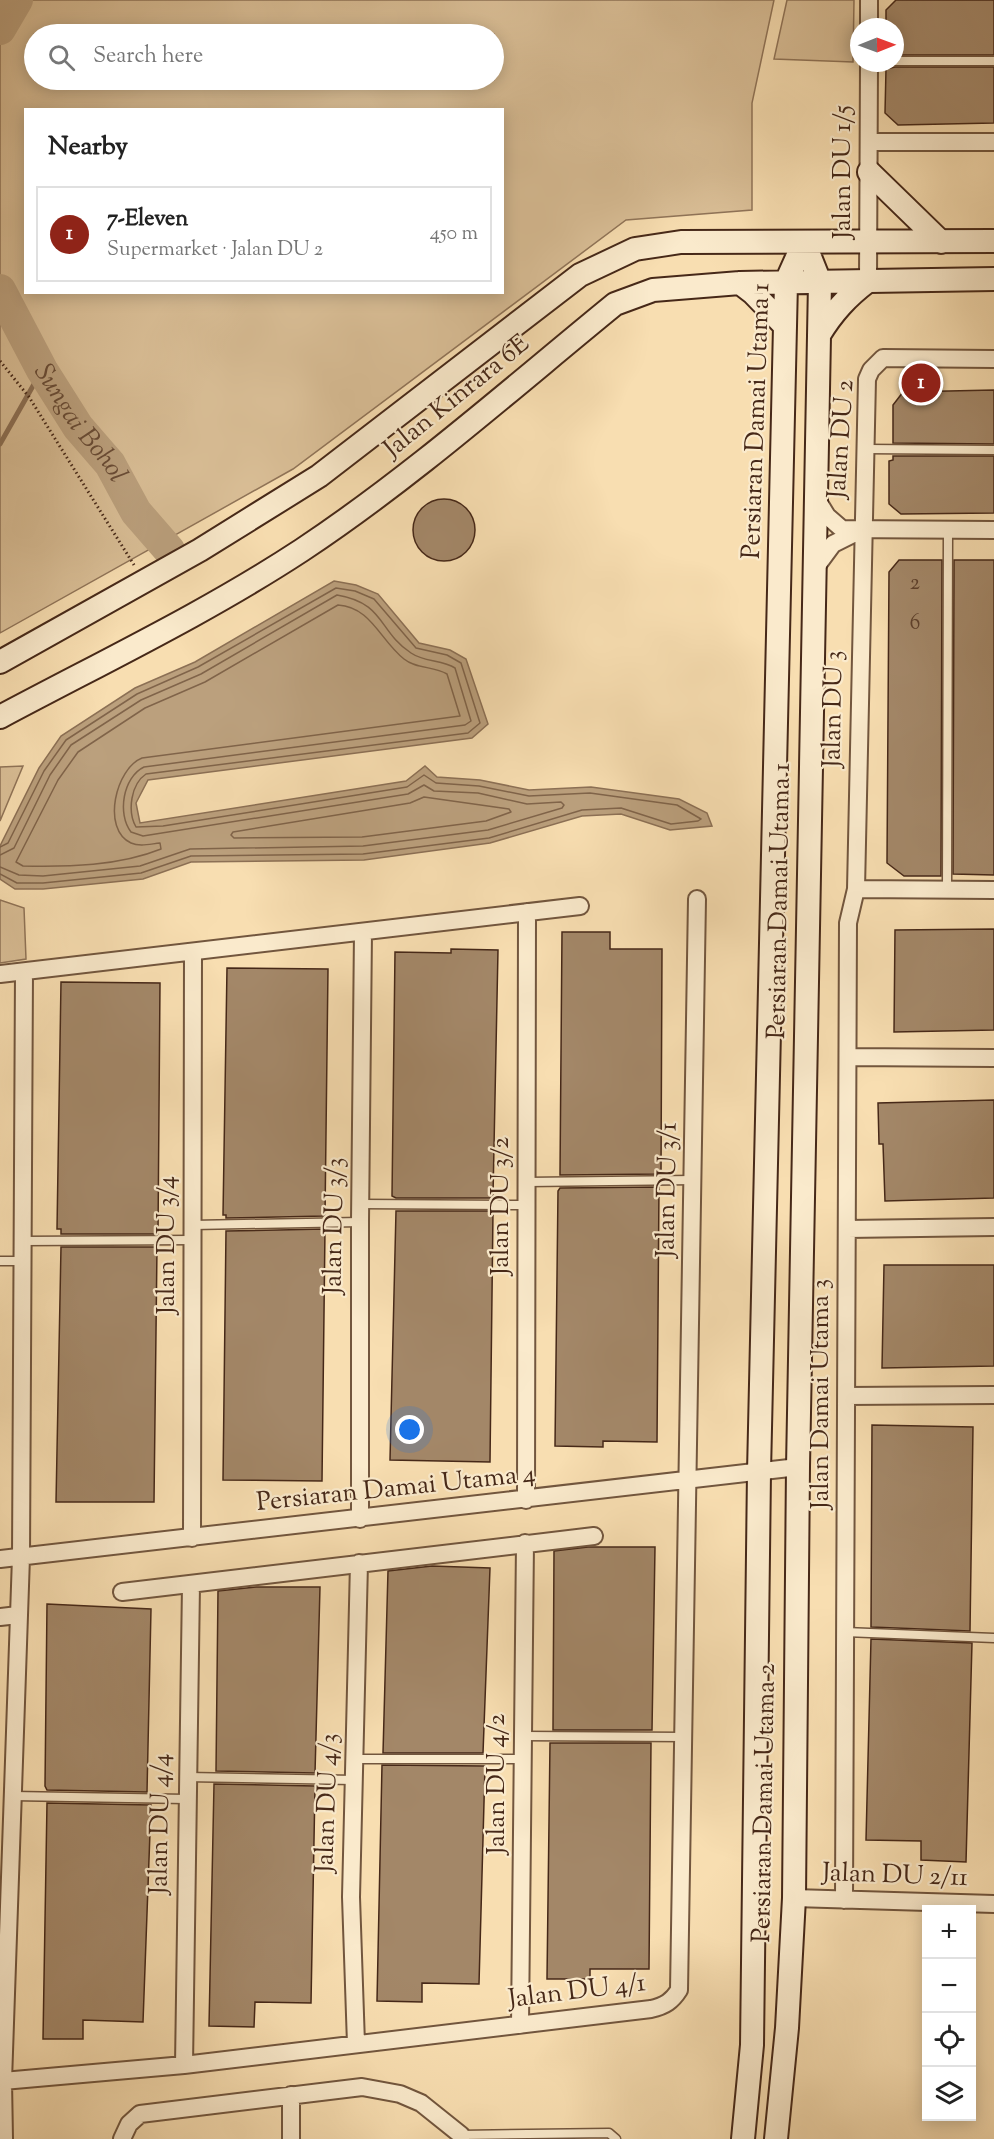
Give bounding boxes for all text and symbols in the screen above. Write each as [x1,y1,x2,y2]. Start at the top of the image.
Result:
north arrow [850,18,904,72]
search box [24,24,504,90]
icon: search [45,41,78,74]
text: Search here [93,41,203,73]
street label: Jalan DU 1/5 [825,105,862,241]
text: Nearby [48,129,128,166]
text: 7-Eleven [107,204,188,236]
text: 1 [66,220,73,249]
text: 450 m [430,220,478,249]
text: Supermarket · Jalan DU 2 [107,236,323,265]
street label: Persiaran Damai Utama 1 [734,282,780,560]
street label: Jalan Kinrara 6E [375,326,538,469]
water label: Sungai Bohol [24,356,136,490]
pin: 1 [902,360,940,406]
street label: Jalan DU 2 [819,378,865,502]
house number: 2 [910,568,920,600]
house number: 6 [910,608,920,640]
street label: Jalan DU 3 [814,650,854,770]
street label: Persiaran Damai Utama 1 [759,762,801,1039]
street label: Jalan DU 3/1 [648,1122,688,1260]
street label: Jalan DU 3/2 [483,1137,520,1277]
street label: Jalan DU 3/3 [315,1157,355,1297]
street label: Jalan DU 3/4 [149,1176,186,1316]
street label: Jalan Damai Utama 3 [803,1279,840,1511]
your location [395,1415,424,1444]
street label: Persiaran Damai Utama 4 [255,1456,537,1522]
street label: Persiaran Damai Utama 2 [744,1663,786,1943]
street label: Jalan DU 4/2 [479,1713,516,1857]
street label: Jalan DU 4/3 [307,1733,349,1875]
street label: Jalan DU 4/4 [141,1753,181,1897]
street label: Jalan DU 2/11 [819,1855,969,1897]
map controls [922,1905,976,2121]
button: + [922,1905,976,1959]
button: − [922,1959,976,2013]
street label: Jalan DU 4/1 [504,1965,648,2019]
button: locate [922,2013,976,2067]
button: layers [922,2067,976,2121]

